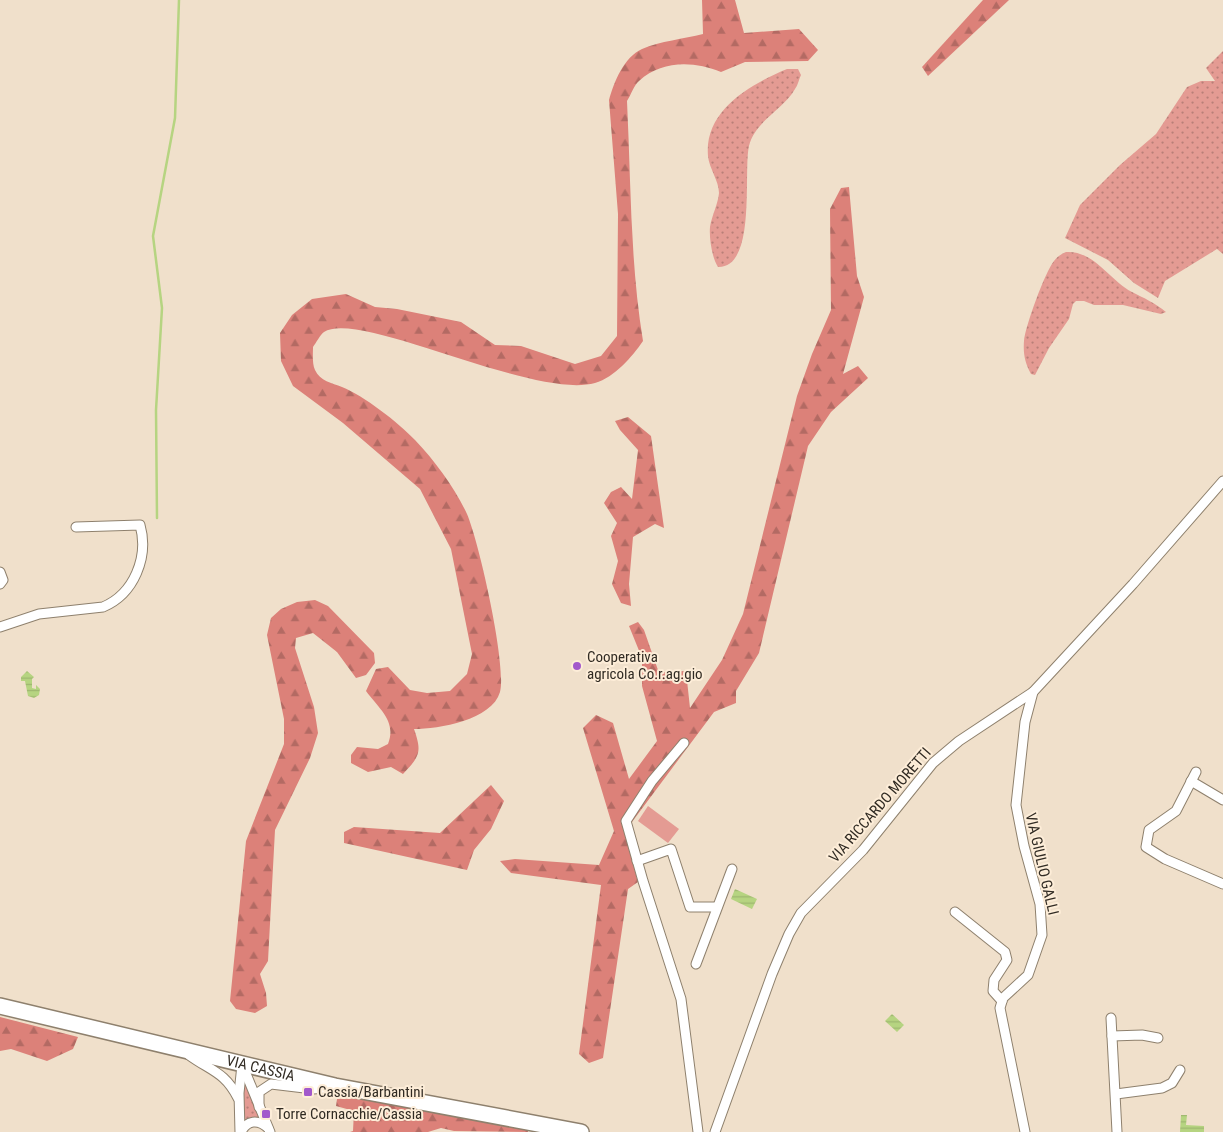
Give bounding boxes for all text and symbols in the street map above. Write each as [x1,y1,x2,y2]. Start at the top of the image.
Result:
place label: Cooperativa agricola Co.r.ag.gio [587,648,703,683]
marker: Cooperativa agricola Co.r.ag.gio [571,660,583,672]
street label: VIA RICCARDO MORETTI [825,744,935,866]
street label: VIA GIULIO GALLI [1021,811,1063,917]
street label: VIA CASSIA [225,1051,297,1085]
place label: Cassia/Barbantini [318,1083,424,1101]
marker: Cassia/Barbantini [302,1086,314,1098]
place label: Torre Cornacchie/Cassia [276,1105,422,1123]
marker: Torre Cornacchie/Cassia [260,1108,272,1120]

